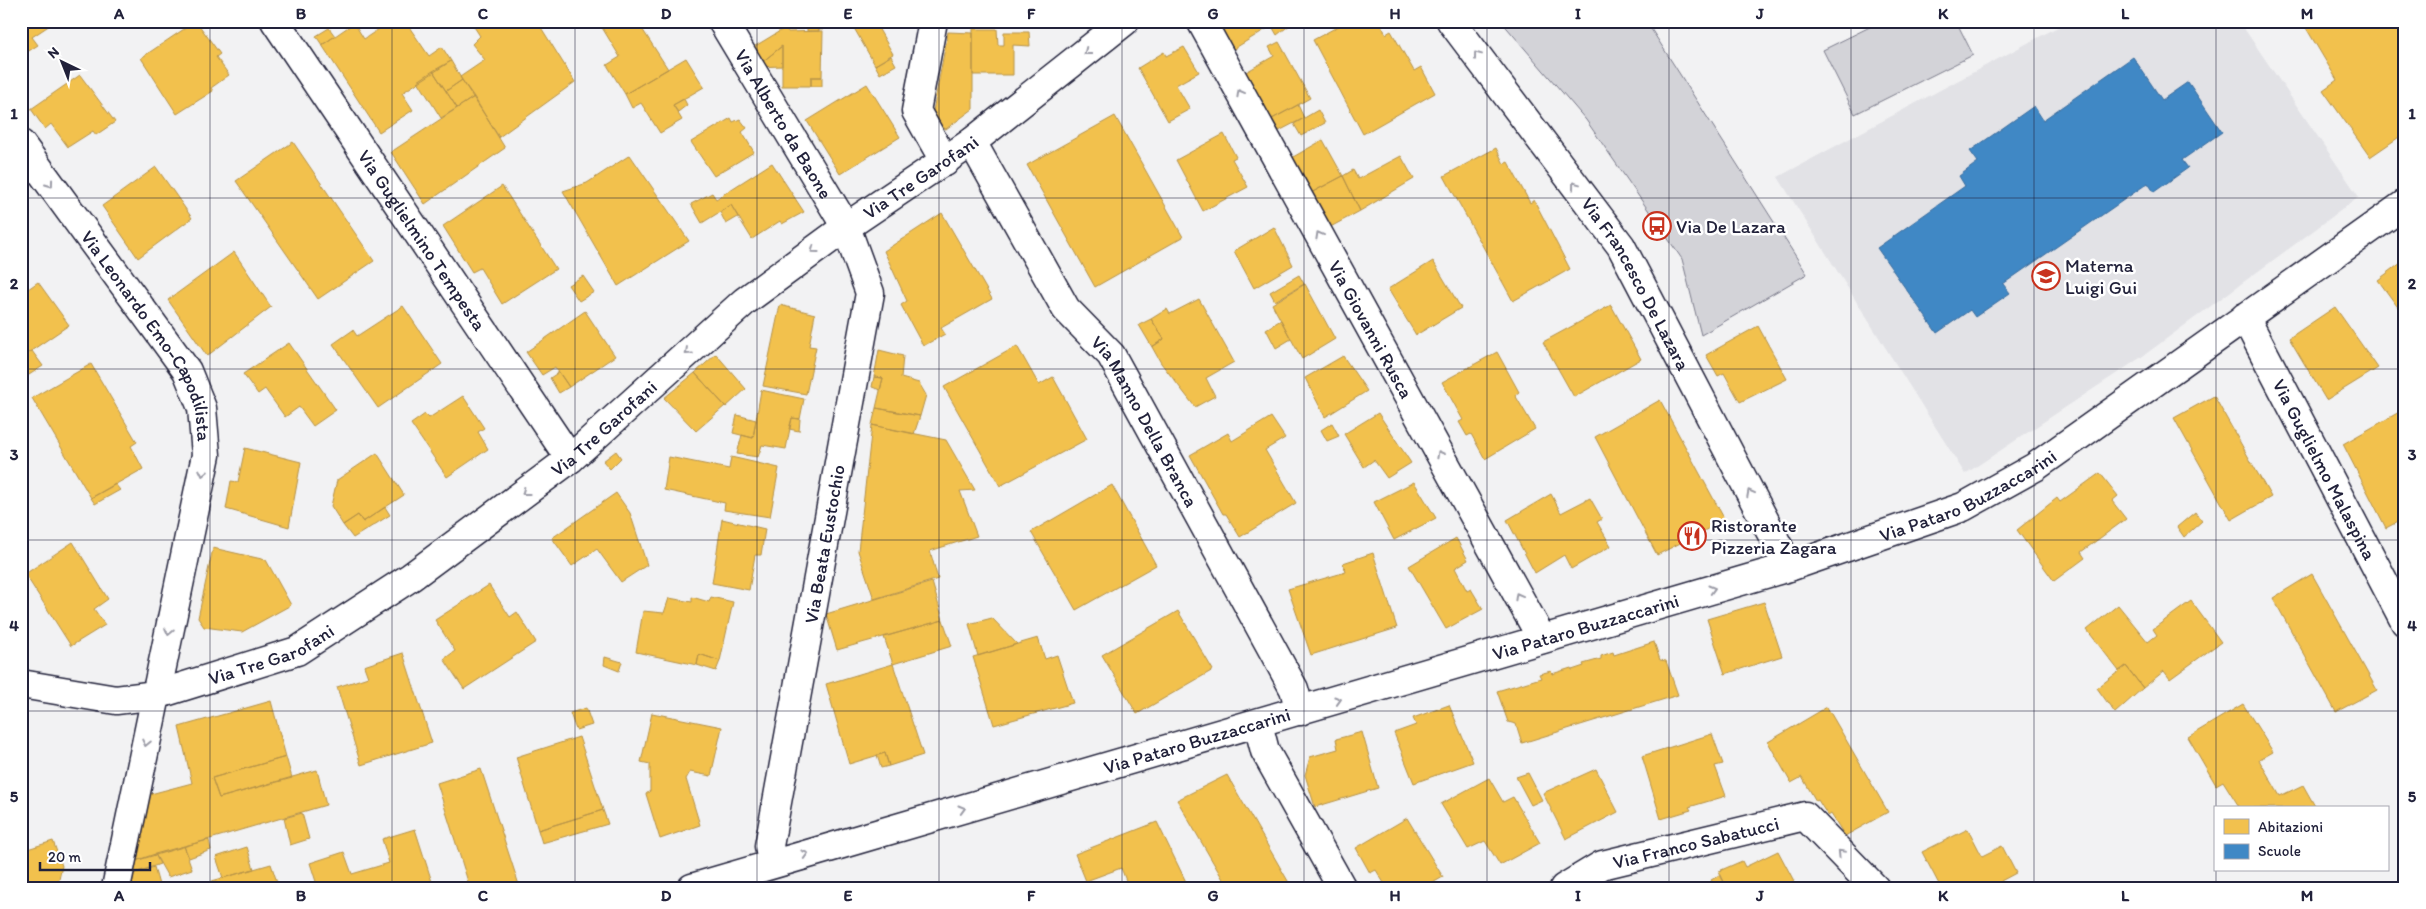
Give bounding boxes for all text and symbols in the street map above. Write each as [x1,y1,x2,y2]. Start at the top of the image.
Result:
text: A [113,4,125,23]
text: B [296,4,307,23]
text: C [478,4,489,23]
text: D [661,4,672,23]
text: E [844,4,853,23]
text: F [1027,4,1036,23]
text: G [1207,4,1219,23]
text: H [1389,4,1401,23]
text: I [1575,4,1581,23]
text: J [1755,4,1764,23]
text: K [1938,4,1949,23]
text: L [2121,4,2130,23]
text: M [2301,4,2313,23]
north arrow [38,38,88,88]
text: N [44,43,63,62]
street label: Via Alberto da Baone [730,45,837,203]
one-way arrow [1084,46,1093,54]
one-way arrow [1474,52,1482,61]
one-way arrow [1236,89,1246,98]
text: 1 [10,104,18,123]
text: 1 [2408,104,2416,123]
street label: Via Tre Garofani [859,130,983,224]
street label: Via Guglielmino Tempesta [353,145,491,335]
one-way arrow [44,178,53,188]
one-way arrow [1572,182,1580,191]
street label: Via Francesco De Lazara [1576,193,1695,374]
bus stop icon: Via De Lazara [1642,211,1672,241]
place label: Via De Lazara [1676,215,1786,238]
street label: Via Leonardo Emo-Capodilista [76,226,216,442]
one-way arrow [1315,231,1325,240]
one-way arrow [810,244,820,253]
place label: Materna Luigi Gui [2065,254,2137,299]
street label: Via Giovanni Rusca [1323,256,1418,402]
school or university icon: Materna Luigi Gui [2031,261,2061,291]
text: 2 [10,274,19,293]
text: 2 [2408,274,2417,293]
street label: Via Manno Della Branca [1086,331,1203,511]
one-way arrow [684,346,693,355]
street label: Via Tre Garofani [546,375,662,481]
street label: Via Guglielmo Malaspina [2268,375,2381,564]
text: 3 [10,445,19,464]
street label: Via Pataro Buzzaccarini [1876,445,2061,547]
text: 3 [2408,445,2417,464]
one-way arrow [1436,450,1446,459]
street label: Via Beata Eustochio [799,463,850,625]
one-way arrow [198,469,209,478]
one-way arrow [521,486,531,495]
one-way arrow [1746,489,1756,498]
place label: Ristorante Pizzeria Zagara [1711,514,1837,559]
restaurant icon: Ristorante Pizzeria Zagara [1677,521,1707,551]
one-way arrow [1707,585,1715,595]
street label: Via Pataro Buzzaccarini [1490,589,1682,665]
one-way arrow [1515,592,1525,601]
text: 4 [9,616,19,635]
text: 4 [2407,616,2417,635]
street label: Via Tre Garofani [206,619,338,690]
one-way arrow [164,628,175,637]
one-way arrow [1333,696,1342,706]
street label: Via Pataro Buzzaccarini [1101,703,1293,779]
one-way arrow [141,738,152,747]
text: 5 [10,787,19,806]
text: 5 [2408,787,2417,806]
one-way arrow [957,805,965,815]
legend [2214,806,2388,872]
street label: Via Franco Sabatucci [1611,812,1781,874]
text: Abitazioni [2258,818,2323,836]
scale bar [40,839,150,871]
text: Scuole [2258,842,2301,860]
text: 20 m [48,848,82,866]
one-way arrow [801,850,809,860]
one-way arrow [1838,850,1847,859]
text: A [113,886,125,905]
text: B [296,886,307,905]
text: C [478,886,489,905]
text: D [661,886,672,905]
text: E [844,886,853,905]
text: F [1027,886,1036,905]
text: G [1207,886,1219,905]
text: H [1389,886,1401,905]
text: I [1575,886,1581,905]
text: J [1755,886,1764,905]
text: K [1938,886,1949,905]
text: L [2121,886,2130,905]
text: M [2301,886,2313,905]

